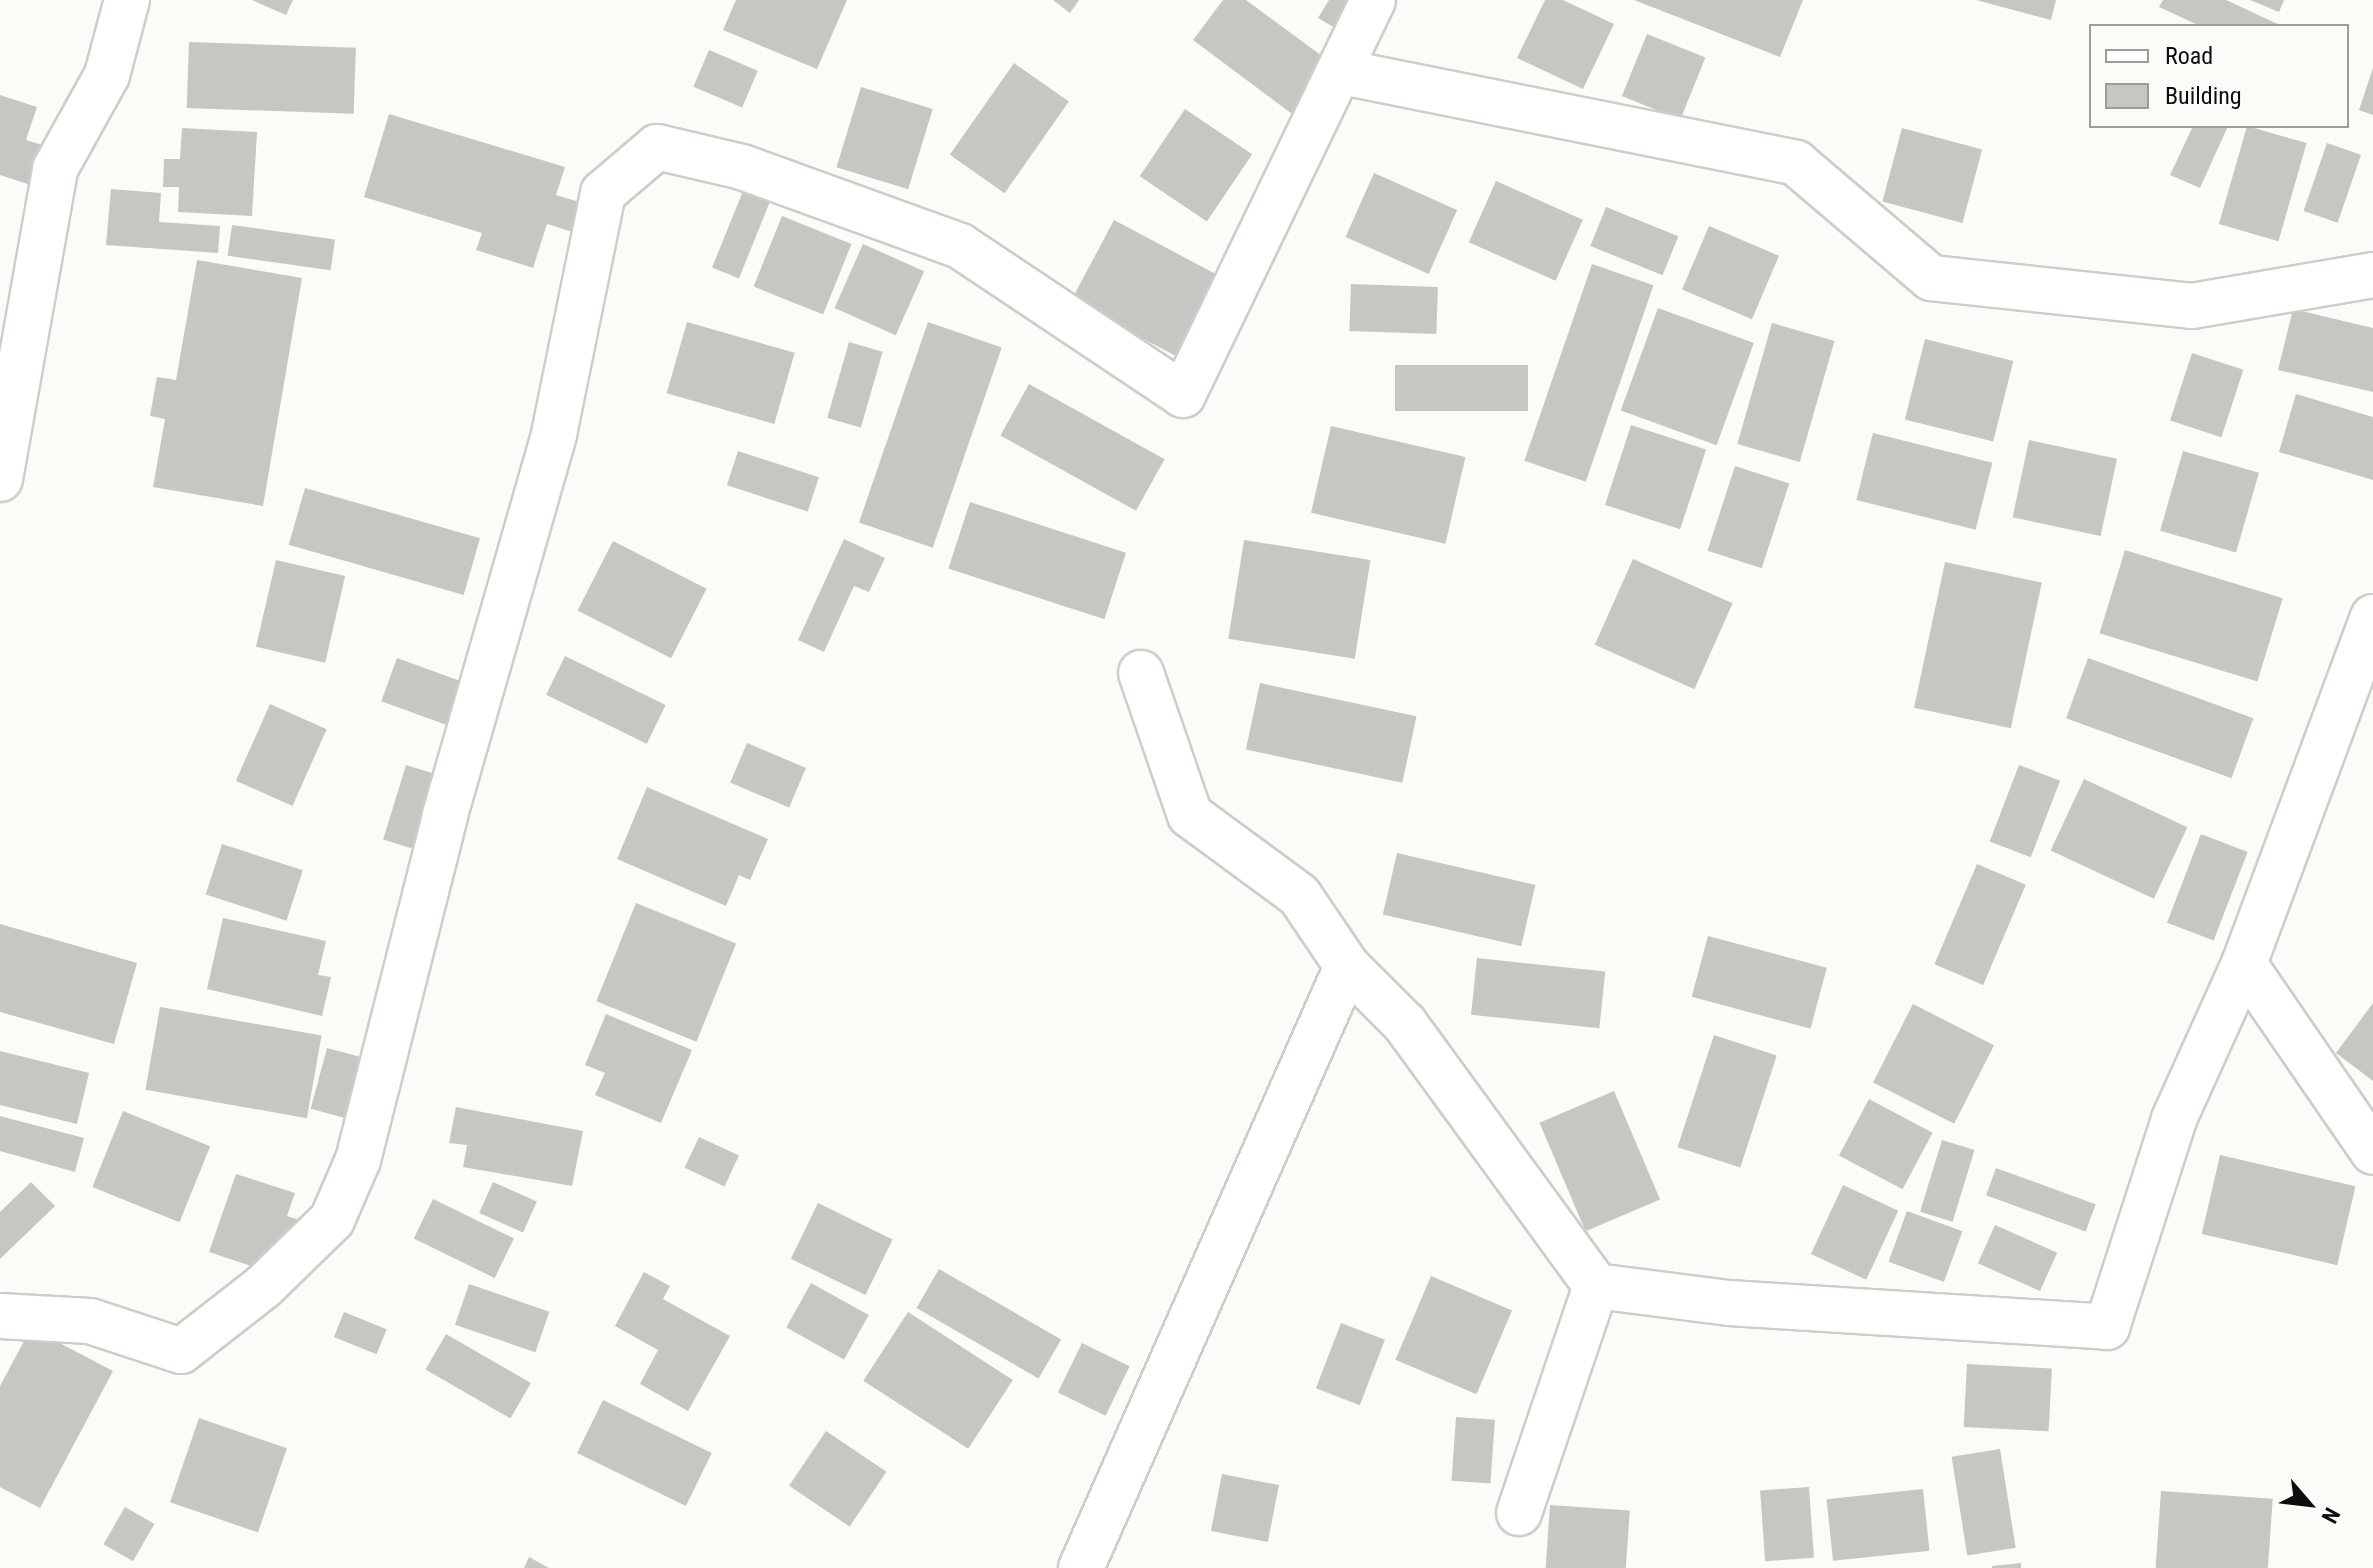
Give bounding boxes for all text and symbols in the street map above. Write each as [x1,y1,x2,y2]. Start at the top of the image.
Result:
legend [2089,24,2349,128]
text: Road [2165,42,2213,70]
text: Building [2165,82,2242,110]
north arrow [2269,1464,2349,1544]
text: N [2316,1504,2345,1527]

